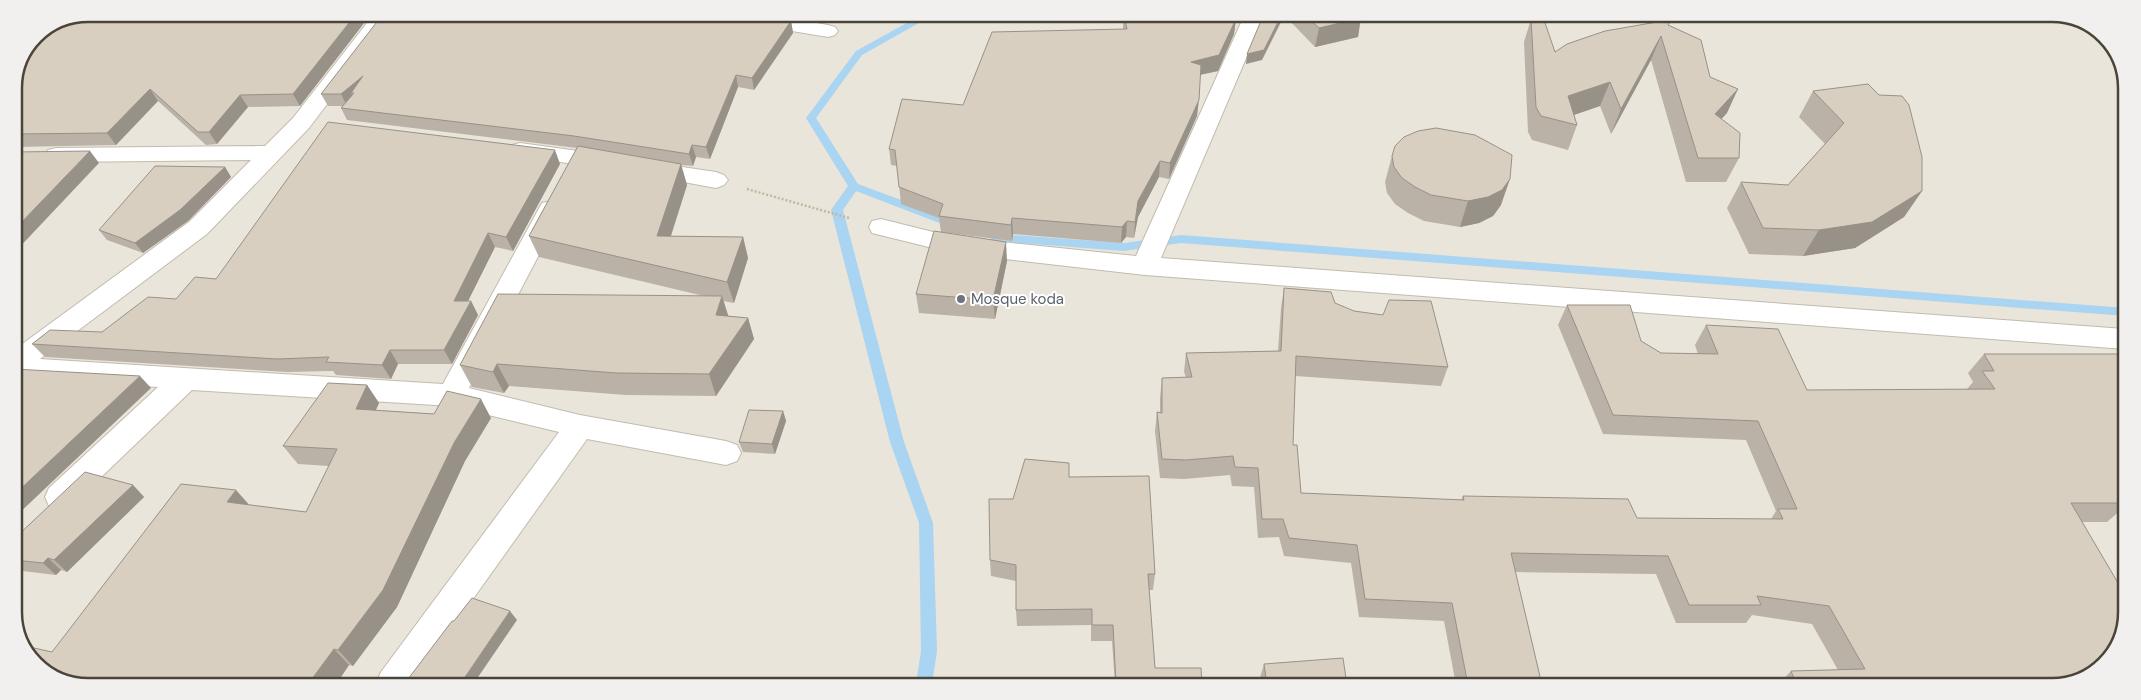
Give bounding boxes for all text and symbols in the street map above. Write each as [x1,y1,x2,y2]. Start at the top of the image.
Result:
place label: Mosque koda [971,289,1064,309]
marker: Mosque koda [955,293,967,305]

